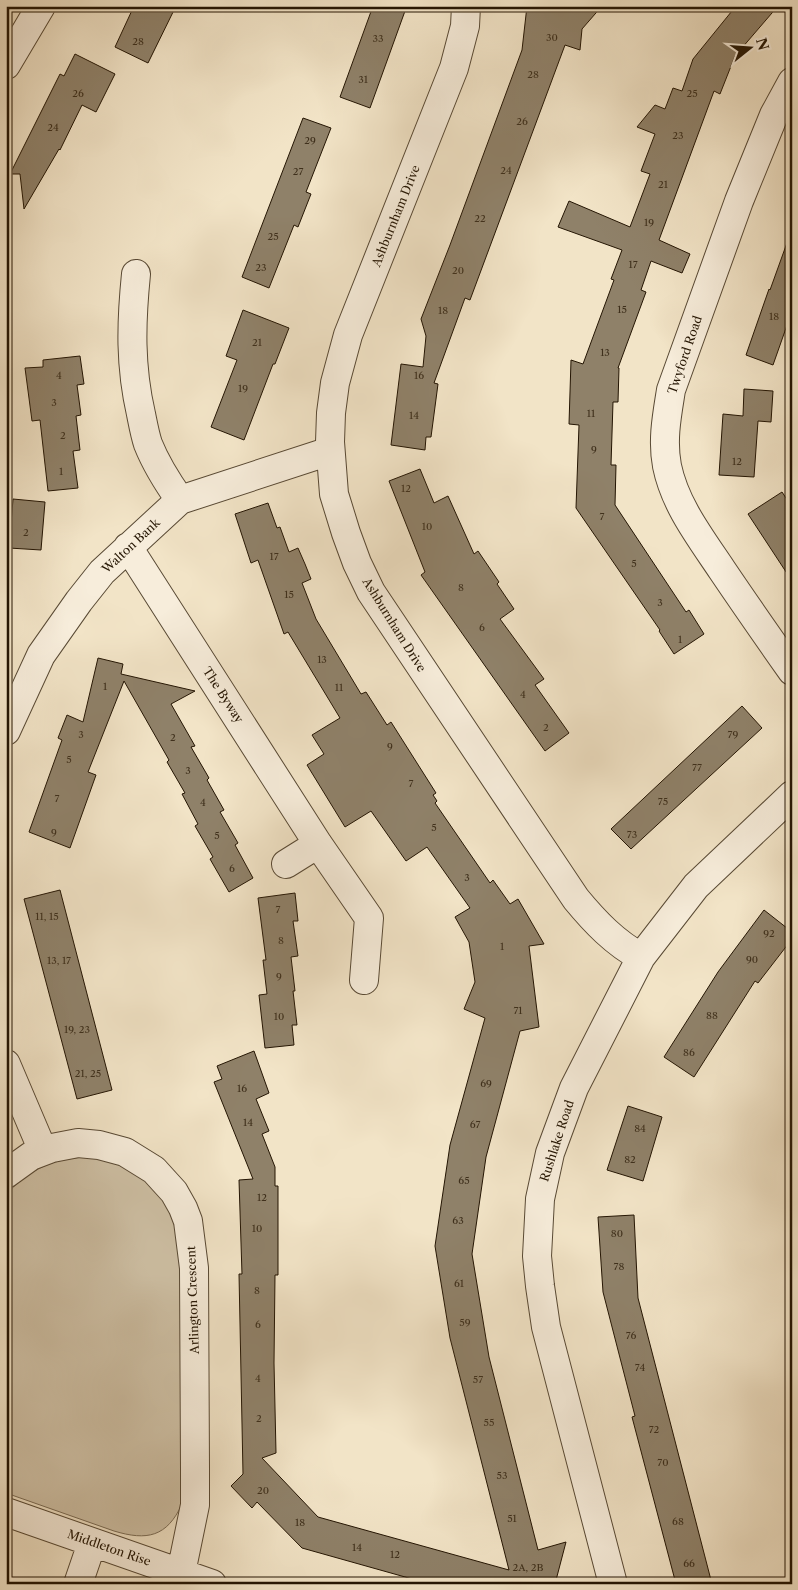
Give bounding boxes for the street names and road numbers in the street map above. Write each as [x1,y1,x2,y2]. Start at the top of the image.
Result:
street label: Ashburnham Drive [368,163,423,270]
street label: Twyford Road [664,313,705,396]
street label: Walton Bank [98,514,163,577]
street label: Ashburnham Drive [359,574,430,675]
street label: The Byway [200,664,247,726]
street label: Rushlake Road [536,1098,577,1184]
street label: Arlington Crescent [183,1245,202,1355]
street label: Middleton Rise [65,1526,153,1569]

